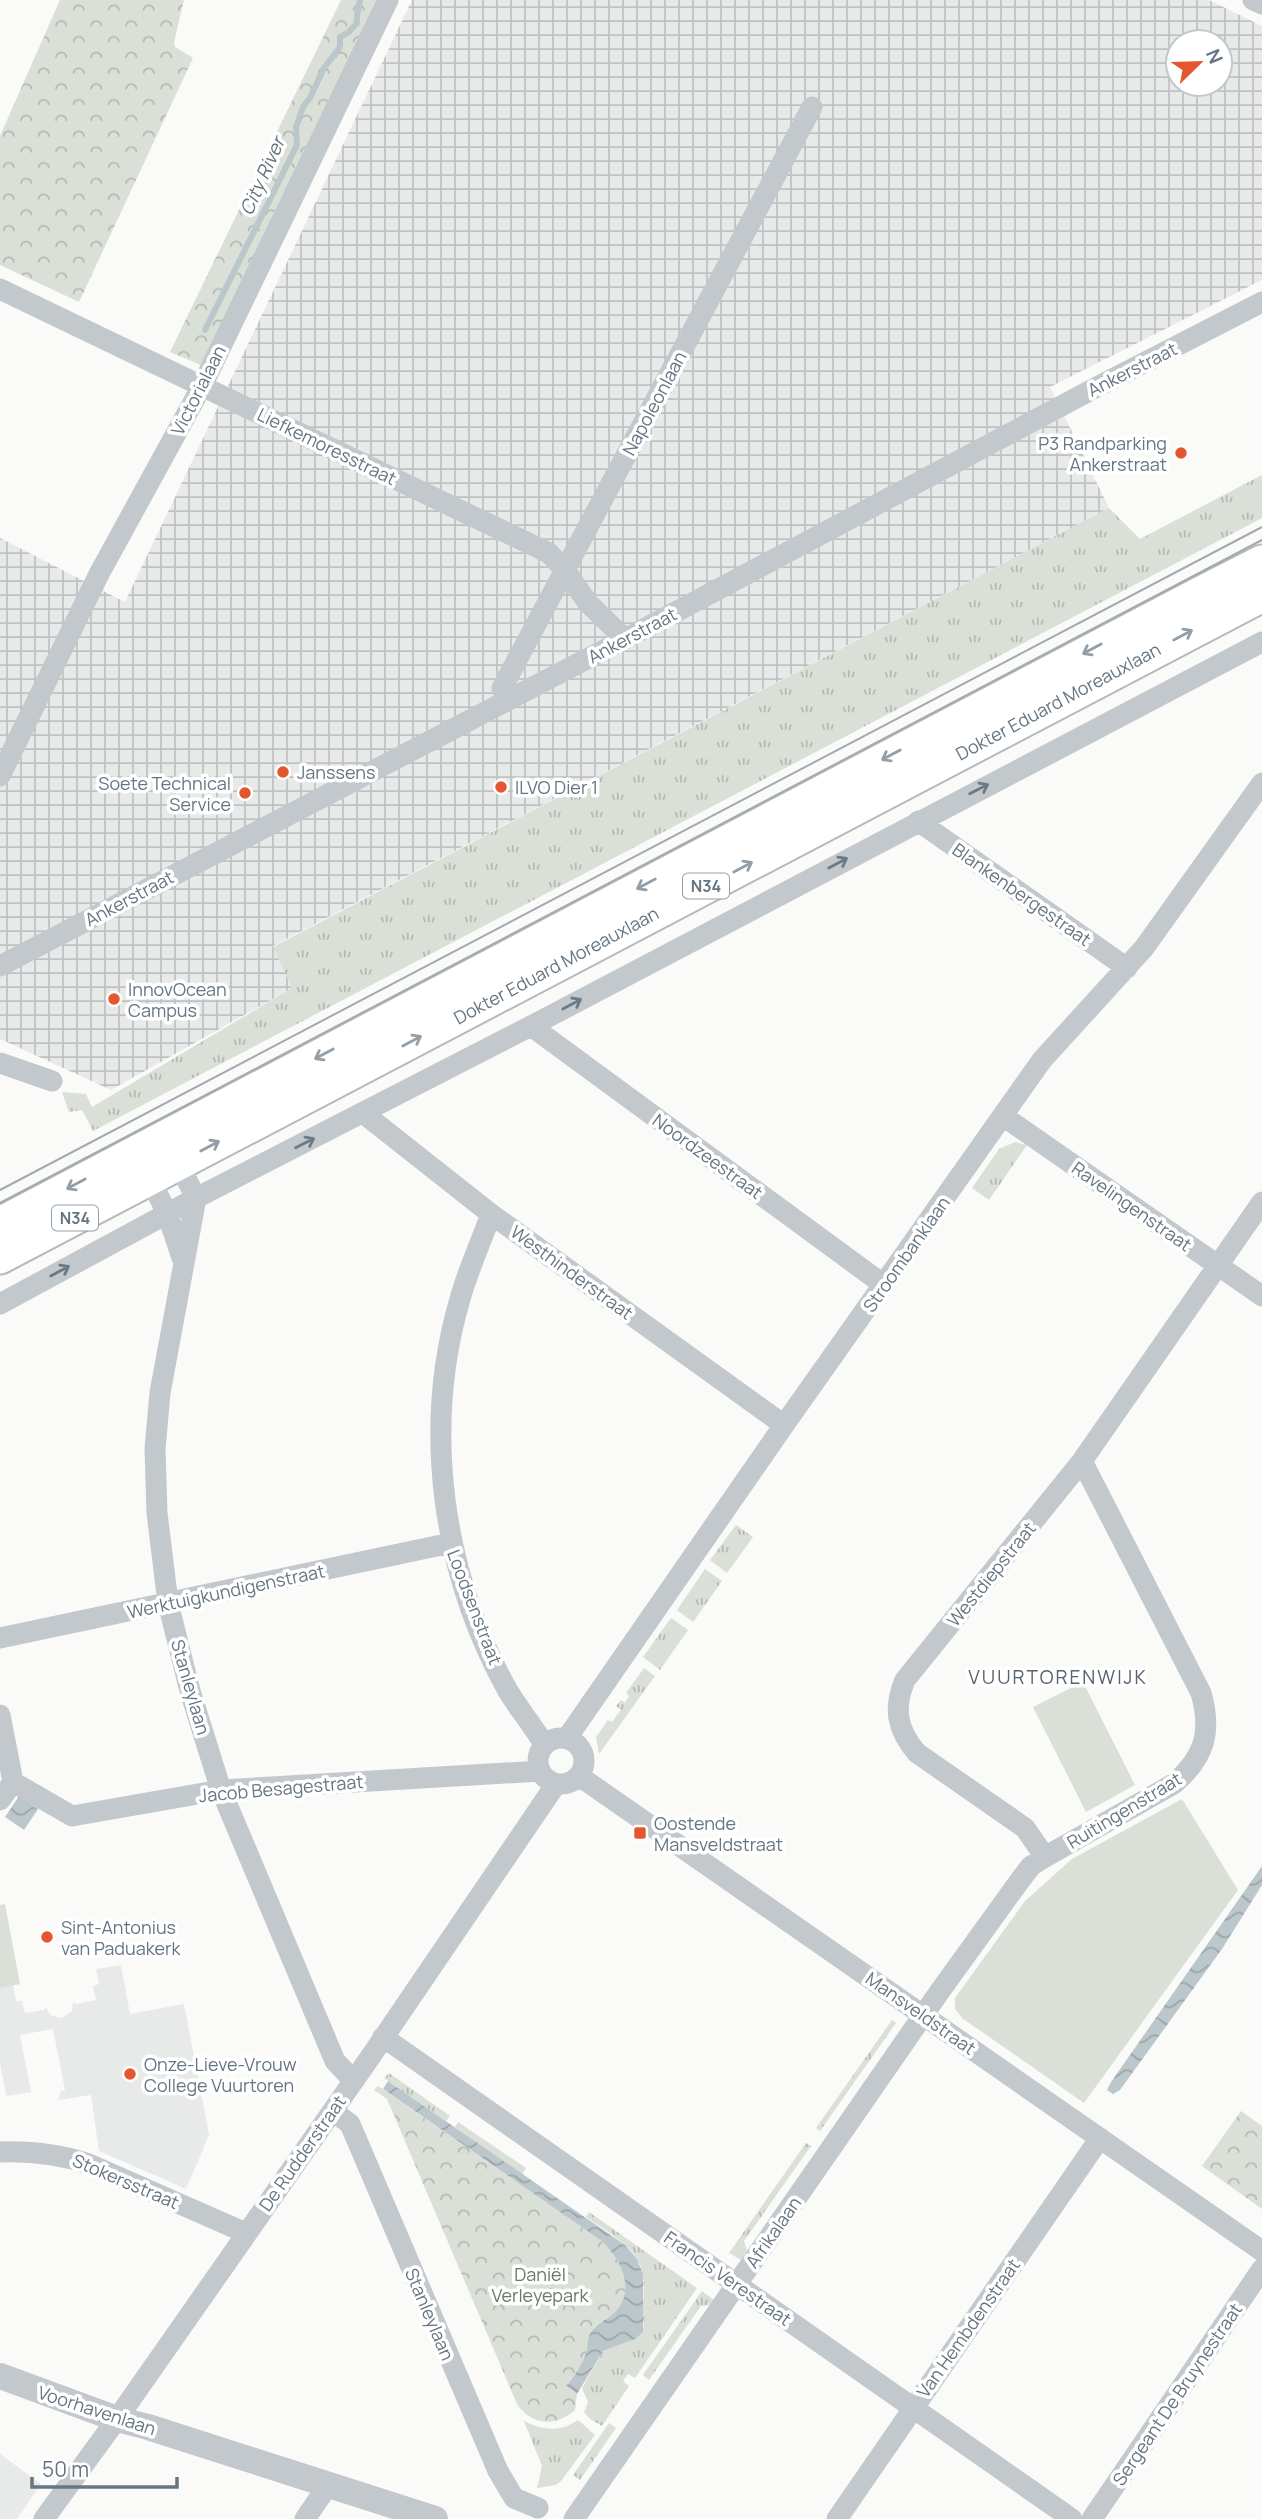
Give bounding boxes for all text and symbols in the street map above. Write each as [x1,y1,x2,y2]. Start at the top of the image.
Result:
north arrow [1164,28,1234,98]
text: N [1200,45,1229,68]
water label: City River [233,131,292,219]
street label: Ankerstraat [1083,336,1181,402]
street label: Victorialaan [165,341,231,439]
street label: Napoleonlaan [617,347,691,459]
street label: Liefkemoresstraat [253,402,401,490]
place label: P3 Randparking Ankerstraat [1038,431,1167,476]
marker: P3 Randparking Ankerstraat [1173,445,1189,461]
street label: Ankerstraat [583,602,681,668]
one-way arrow [1172,628,1193,642]
street label: Dokter Eduard Moreauxlaan [951,637,1165,765]
one-way arrow [1082,643,1103,657]
one-way arrow [881,749,902,763]
place label: Janssens [297,760,375,784]
marker: Janssens [275,764,291,780]
place label: Soete Technical Service [98,771,231,816]
place label: ILVO Dier 1 [515,775,598,799]
marker: ILVO Dier 1 [493,779,509,795]
one-way arrow [968,782,989,796]
marker: Soete Technical Service [237,785,253,801]
street label: Blankenbergestraat [948,837,1096,951]
one-way arrow [827,856,848,869]
one-way arrow [732,859,753,873]
street label: Ankerstraat [80,865,178,931]
road number: N34 [683,874,729,898]
one-way arrow [636,878,657,891]
street label: Dokter Eduard Moreauxlaan [449,901,663,1029]
place label: InnovOcean Campus [128,977,227,1022]
marker: InnovOcean Campus [106,991,122,1007]
one-way arrow [561,997,582,1010]
one-way arrow [401,1033,421,1047]
one-way arrow [314,1047,335,1061]
street label: Noordzeestraat [648,1108,768,1204]
one-way arrow [294,1135,315,1149]
one-way arrow [199,1139,220,1153]
street label: Ravelingenstraat [1067,1156,1197,1256]
one-way arrow [66,1178,86,1192]
street label: Stroombanklaan [857,1191,955,1317]
road number: N34 [52,1206,98,1230]
street label: Westhinderstraat [506,1219,638,1325]
one-way arrow [49,1264,70,1278]
street label: Westdiepstraat [941,1517,1041,1631]
street label: Loodsenstraat [442,1546,508,1668]
street label: Werktuigkundigenstraat [125,1558,327,1624]
street label: Stanleylaan [166,1637,216,1737]
district label: VUURTORENWIJK [968,1664,1148,1690]
street label: Ruitingenstraat [1062,1766,1186,1854]
street label: Jacob Besagestraat [198,1769,364,1807]
place label: Oostende Mansveldstraat [654,1811,783,1856]
marker: Oostende Mansveldstraat [632,1825,648,1841]
place label: Sint-Antonius van Paduakerk [61,1915,181,1960]
marker: Sint-Antonius van Paduakerk [39,1929,55,1945]
street label: Mansveldstraat [861,1966,981,2060]
place label: Onze-Lieve-Vrouw College Vuurtoren [144,2052,297,2097]
marker: Onze-Lieve-Vrouw College Vuurtoren [122,2066,138,2082]
street label: De Rudderstraat [253,2090,351,2216]
street label: Stokersstraat [69,2148,183,2214]
street label: Afrikalaan [740,2192,806,2272]
street label: Francis Verestraat [660,2225,796,2331]
street label: Van Hembdenstraat [911,2254,1025,2402]
park label: Daniël Verleyepark [492,2262,589,2307]
street label: Stanleylaan [400,2264,460,2364]
street label: Sergeant De Bruynestraat [1107,2298,1247,2490]
street label: Voorhavenlaan [35,2380,159,2440]
scale bar [32,2446,177,2490]
text: 50 m [42,2455,89,2483]

